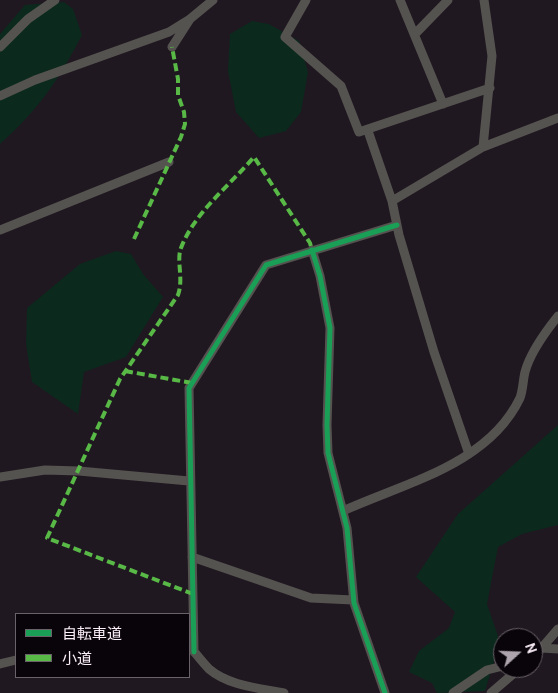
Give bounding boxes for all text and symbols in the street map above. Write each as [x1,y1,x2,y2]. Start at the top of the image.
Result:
legend [15,613,190,678]
text: 自転車道 [62,625,122,643]
north arrow [493,628,543,678]
text: N [521,640,541,656]
text: 小道 [62,650,92,668]

